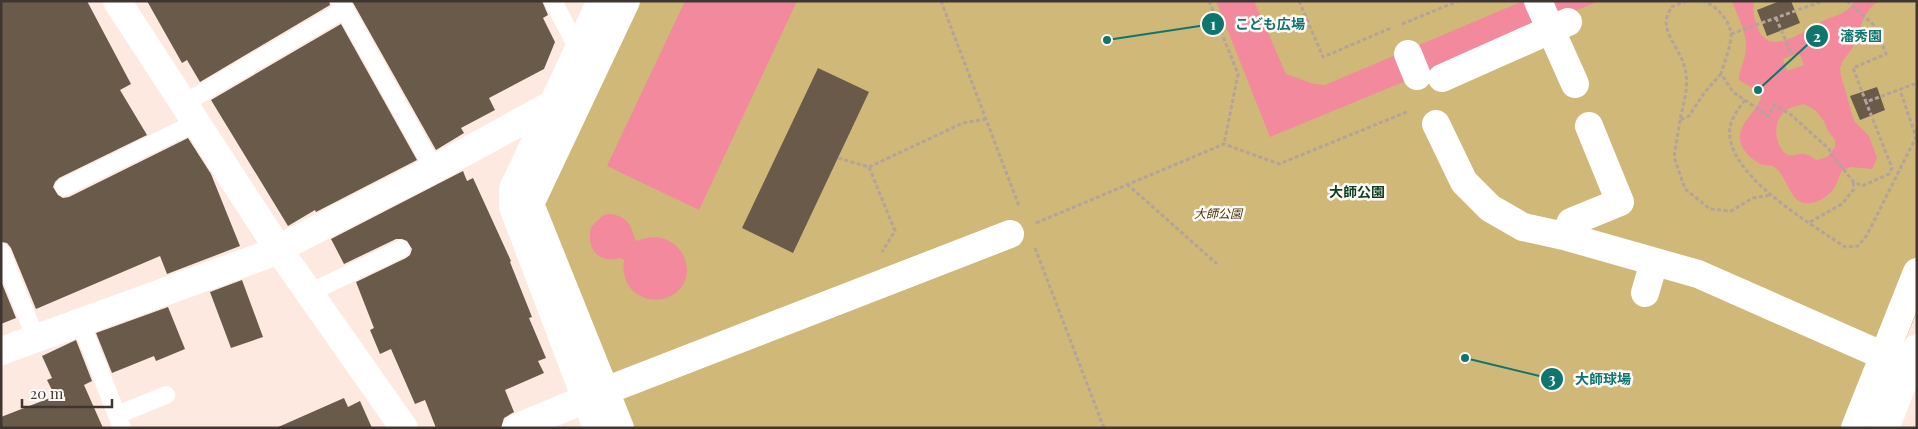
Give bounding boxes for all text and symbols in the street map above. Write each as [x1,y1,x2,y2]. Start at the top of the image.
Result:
callout: こども広場 [1200,10,1315,39]
text: 1 [1210,14,1216,34]
text: こども広場 [1235,14,1305,33]
callout: 瀋秀園 [1805,22,1892,51]
text: 2 [1813,26,1821,46]
text: 瀋秀園 [1840,26,1882,45]
district label: 大師公園 [1329,182,1385,201]
park label: 大師公園 [1194,205,1244,221]
callout: 大師球場 [1540,365,1641,394]
text: 3 [1548,368,1556,388]
text: 大師球場 [1575,369,1631,388]
scale bar [22,376,112,408]
text: 20 m [30,383,64,403]

